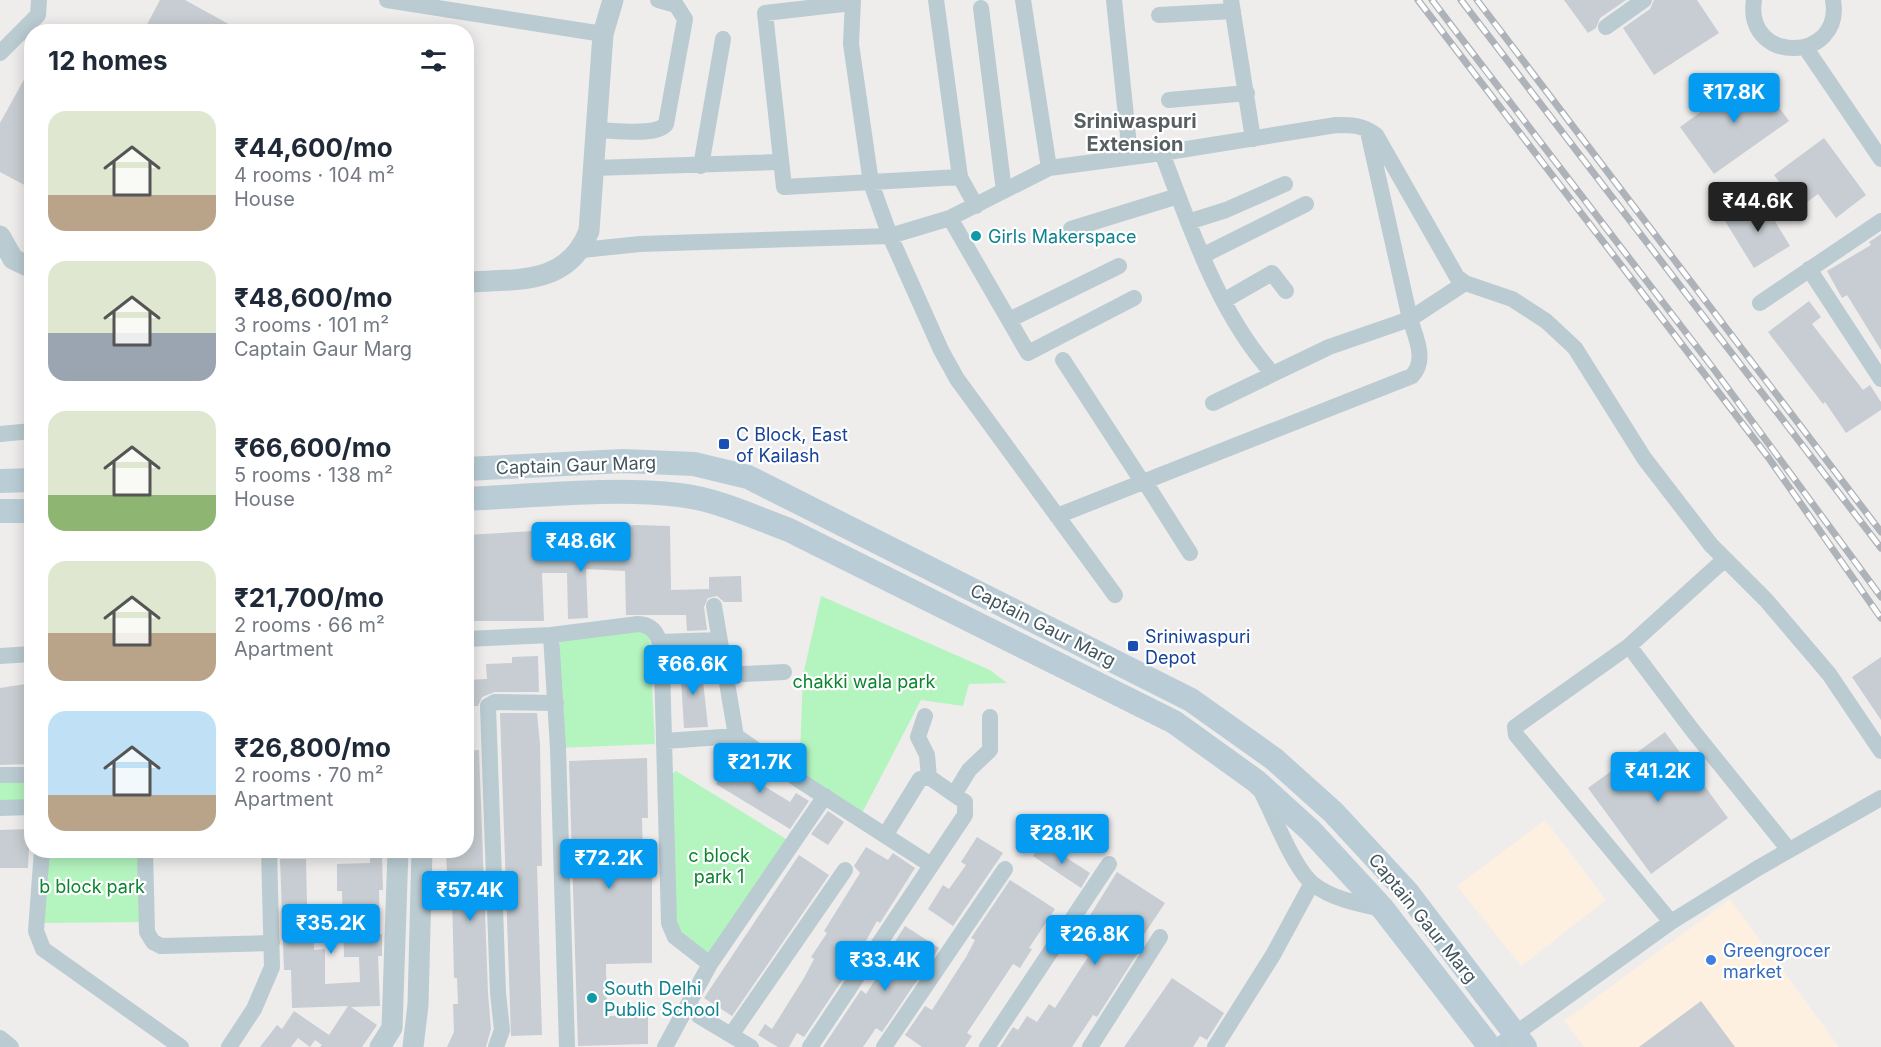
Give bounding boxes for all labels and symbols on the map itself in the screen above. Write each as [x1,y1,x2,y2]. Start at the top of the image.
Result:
pin: ₹17.8K [1685,73,1783,124]
district label: Sriniwaspuri Extension [1073,109,1197,156]
pin: ₹44.6K [1709,182,1807,233]
place label: Girls Makerspace [988,226,1136,247]
marker: Girls Makerspace [969,229,983,243]
place label: C Block, East of Kailash [736,424,848,466]
marker: C Block, East of Kailash [717,437,731,451]
street label: Captain Gaur Marg [496,452,656,478]
pin: ₹48.6K [532,522,630,573]
street label: Captain Gaur Marg [967,579,1119,671]
place label: Sriniwaspuri Depot [1145,626,1250,668]
marker: Sriniwaspuri Depot [1126,639,1140,653]
pin: ₹66.6K [644,645,742,696]
park label: chakki wala park [793,671,936,692]
pin: ₹21.7K [711,743,809,794]
pin: ₹41.2K [1609,752,1707,803]
pin: ₹28.1K [1013,814,1111,865]
pin: ₹72.2K [560,839,658,890]
park label: c block park 1 [688,845,750,887]
street label: Captain Gaur Marg [1364,849,1482,987]
pin: ₹57.4K [421,871,519,922]
park label: b block park [39,876,145,897]
pin: ₹35.2K [282,904,380,955]
pin: ₹26.8K [1046,915,1144,966]
place label: Greengrocer market [1723,940,1831,982]
pin: ₹33.4K [836,941,934,992]
marker: Greengrocer market [1704,953,1718,967]
place label: South Delhi Public School [604,978,720,1020]
marker: South Delhi Public School [585,991,599,1005]

